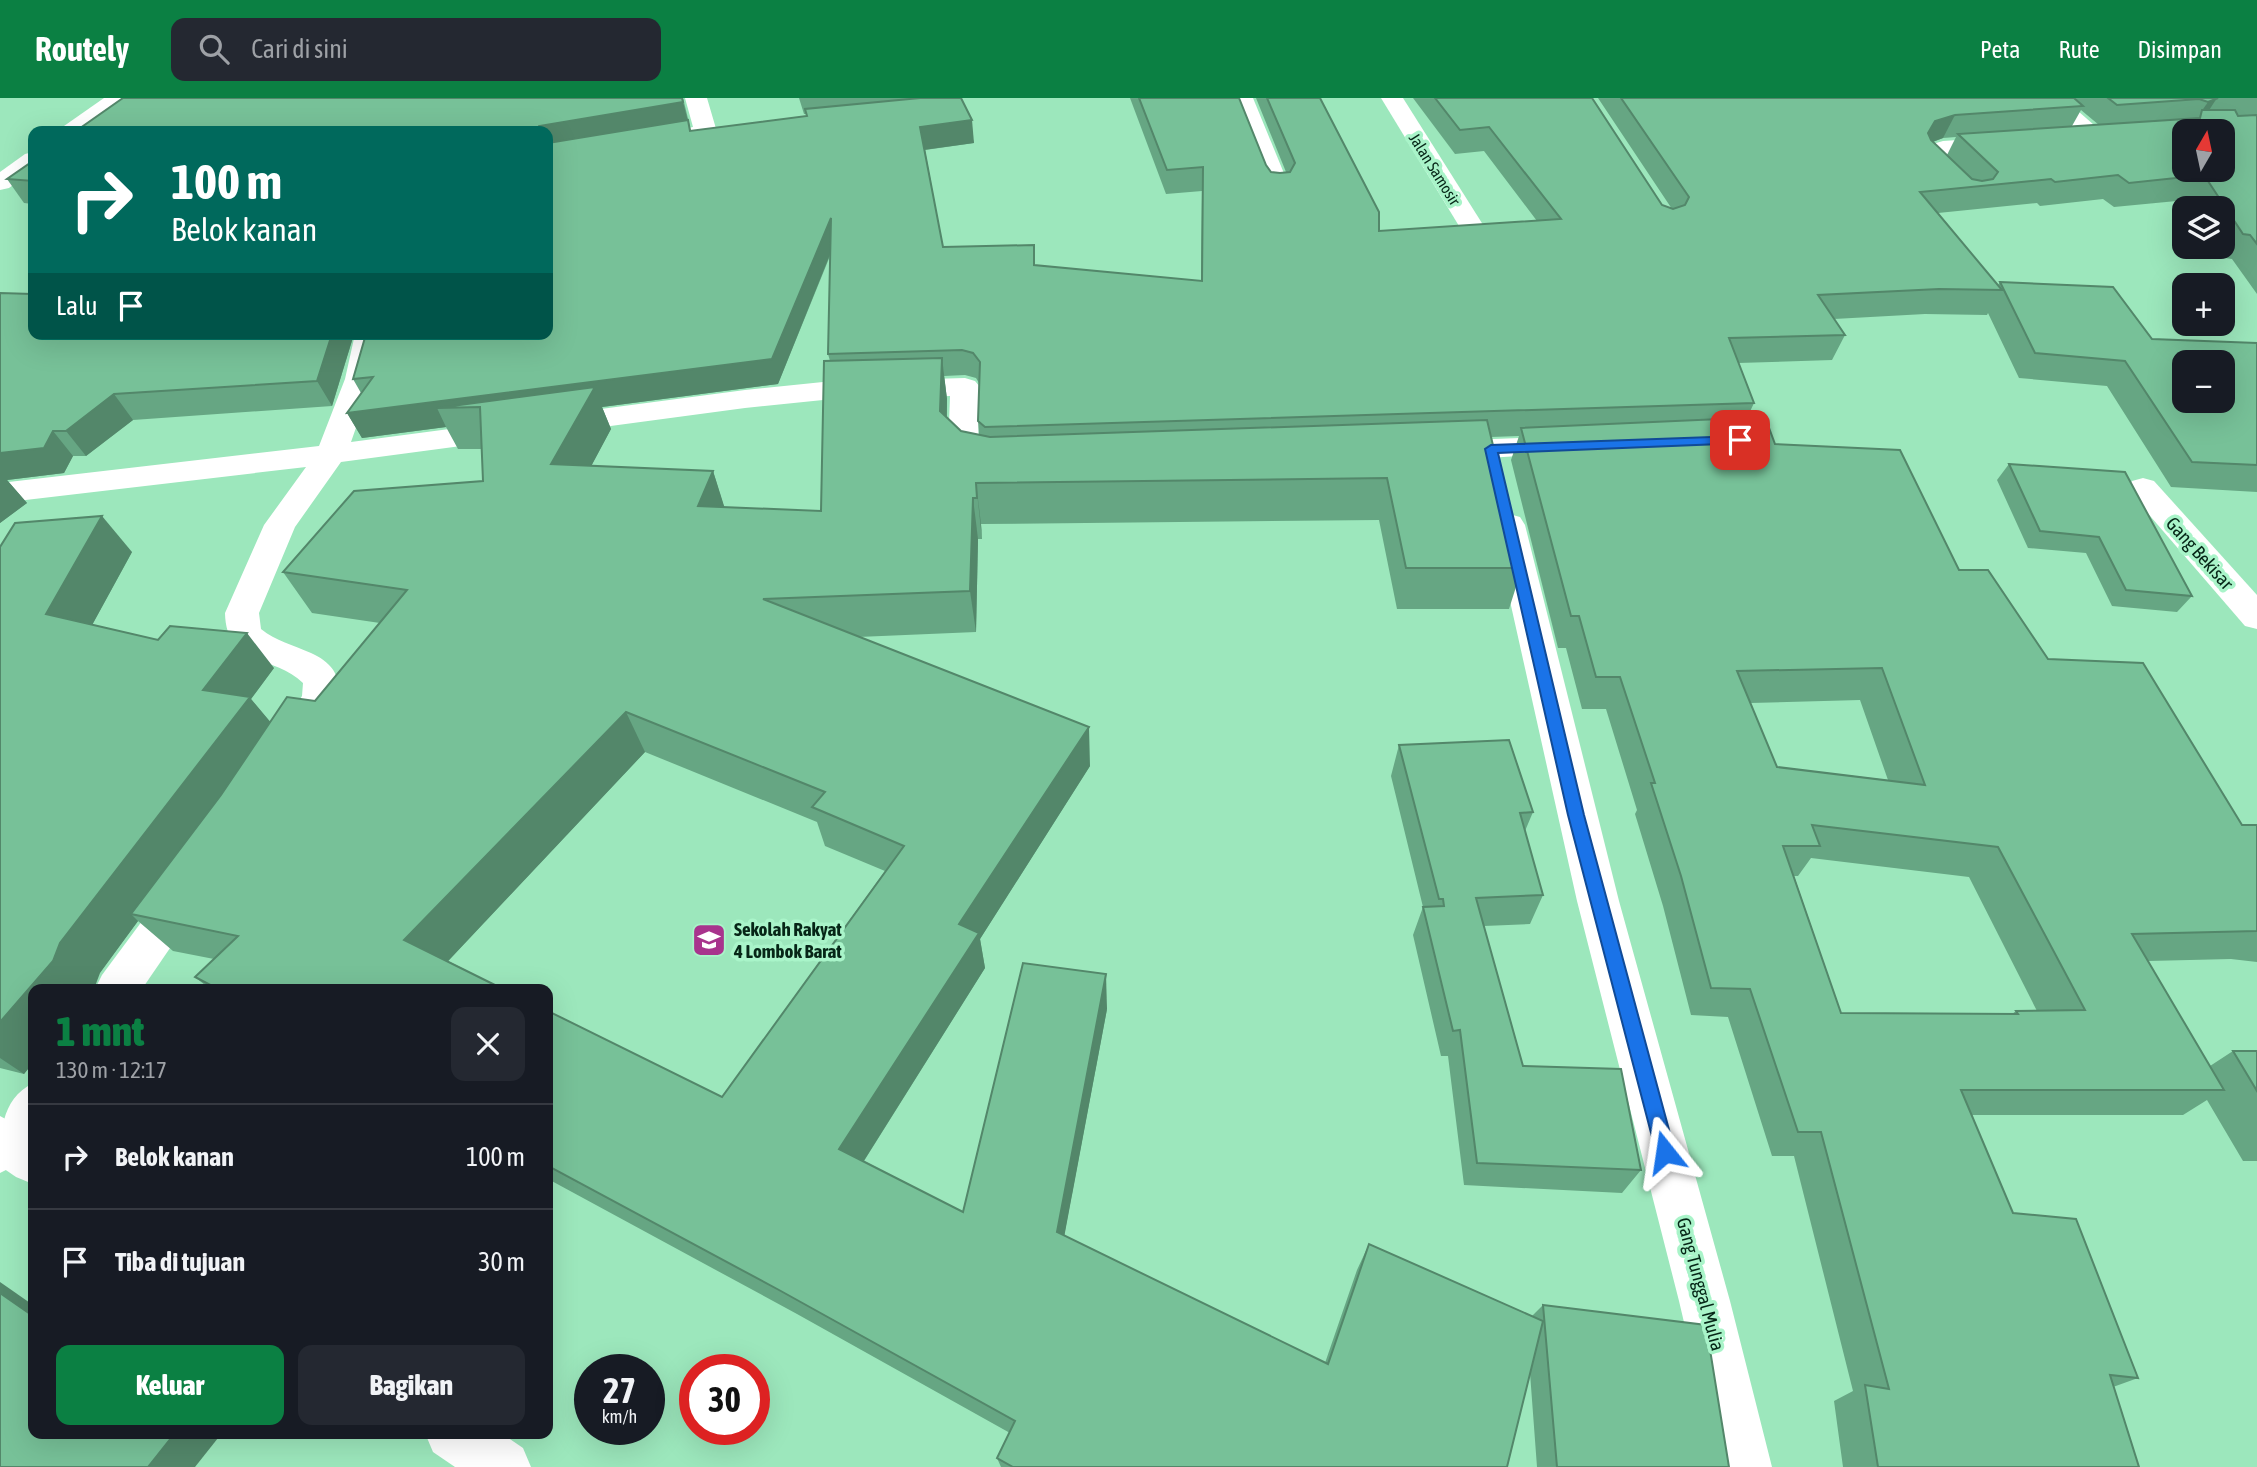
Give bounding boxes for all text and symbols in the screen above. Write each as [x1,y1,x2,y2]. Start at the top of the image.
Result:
search box [171,18,661,81]
text: Routely [35,30,129,68]
icon: search [195,30,233,68]
text: Cari di sini [251,34,348,64]
text: Peta [1980,36,2020,63]
text: Rute [2058,36,2100,63]
text: Disimpan [2138,36,2222,63]
north arrow [2172,119,2235,182]
map controls [2172,119,2235,413]
street label: Jalan Samosir [1406,130,1464,209]
text: 100 m [171,153,282,209]
icon: right [56,154,147,245]
button: layers [2172,196,2235,259]
text: Belok kanan [171,211,317,248]
button: + [2172,273,2235,336]
icon: arrive [112,287,150,325]
text: Lalu [56,291,98,321]
button: − [2172,350,2235,413]
pin [1710,410,1770,470]
icon: arrive [1721,421,1759,459]
street label: Gang Bekisar [2162,512,2238,594]
place label: Sekolah Rakyat 4 Lombok Barat [733,918,842,962]
school or university icon: Sekolah Rakyat 4 Lombok Barat [690,921,728,959]
text: 1 mnt [56,1007,144,1055]
button: close [451,1007,525,1081]
text: 130 m · 12:17 [56,1057,167,1083]
position arrow [1628,1115,1702,1189]
icon: right [56,1138,94,1176]
text: Belok kanan [115,1142,234,1172]
text: 100 m [466,1142,525,1172]
street label: Gang Tunggal Mulia [1673,1215,1729,1353]
icon: arrive [56,1243,94,1281]
text: Tiba di tujuan [115,1247,245,1277]
text: 30 m [478,1247,525,1277]
button: Keluar [56,1345,284,1425]
button: Bagikan [298,1345,525,1425]
speed limit sign: 30 [679,1354,770,1445]
text: 27 [603,1370,636,1410]
text: km/h [602,1406,637,1427]

